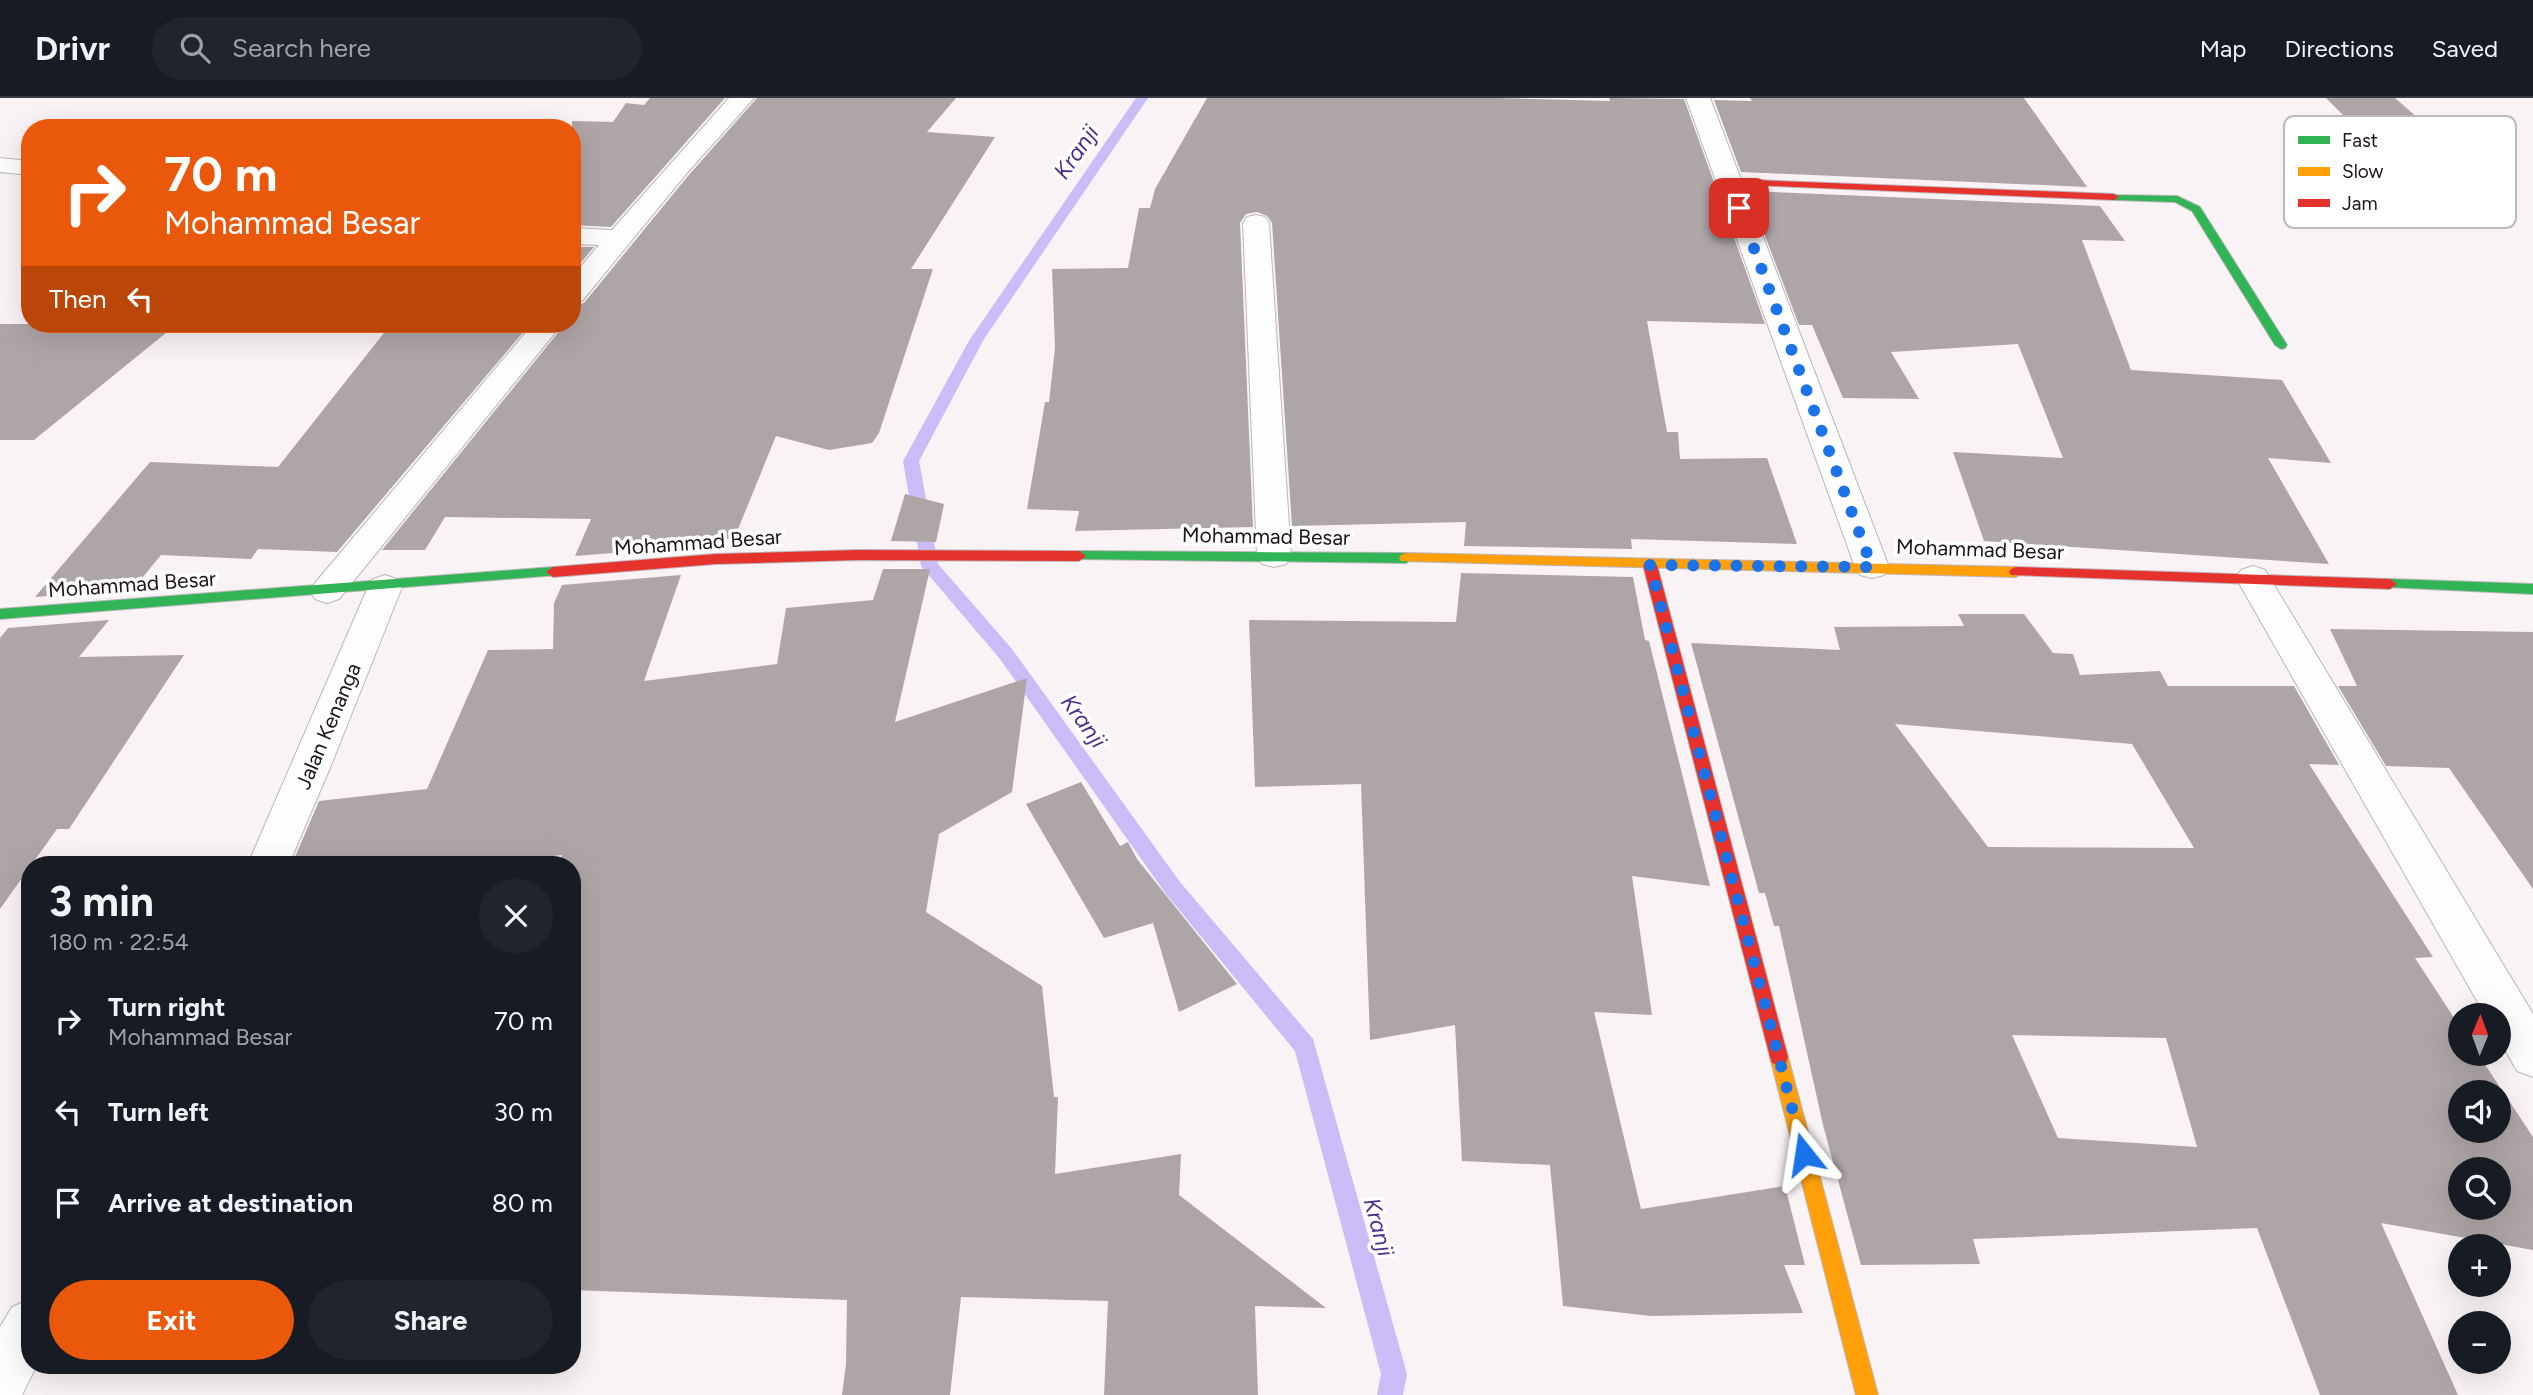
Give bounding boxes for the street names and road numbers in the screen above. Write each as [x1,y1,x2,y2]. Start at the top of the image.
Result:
street label: Mohammad Besar [1182,522,1350,550]
street label: Mohammad Besar [613,524,783,560]
street label: Mohammad Besar [1896,534,2064,564]
street label: Mohammad Besar [47,566,217,602]
street label: Jalan Kenanga [290,659,366,793]

